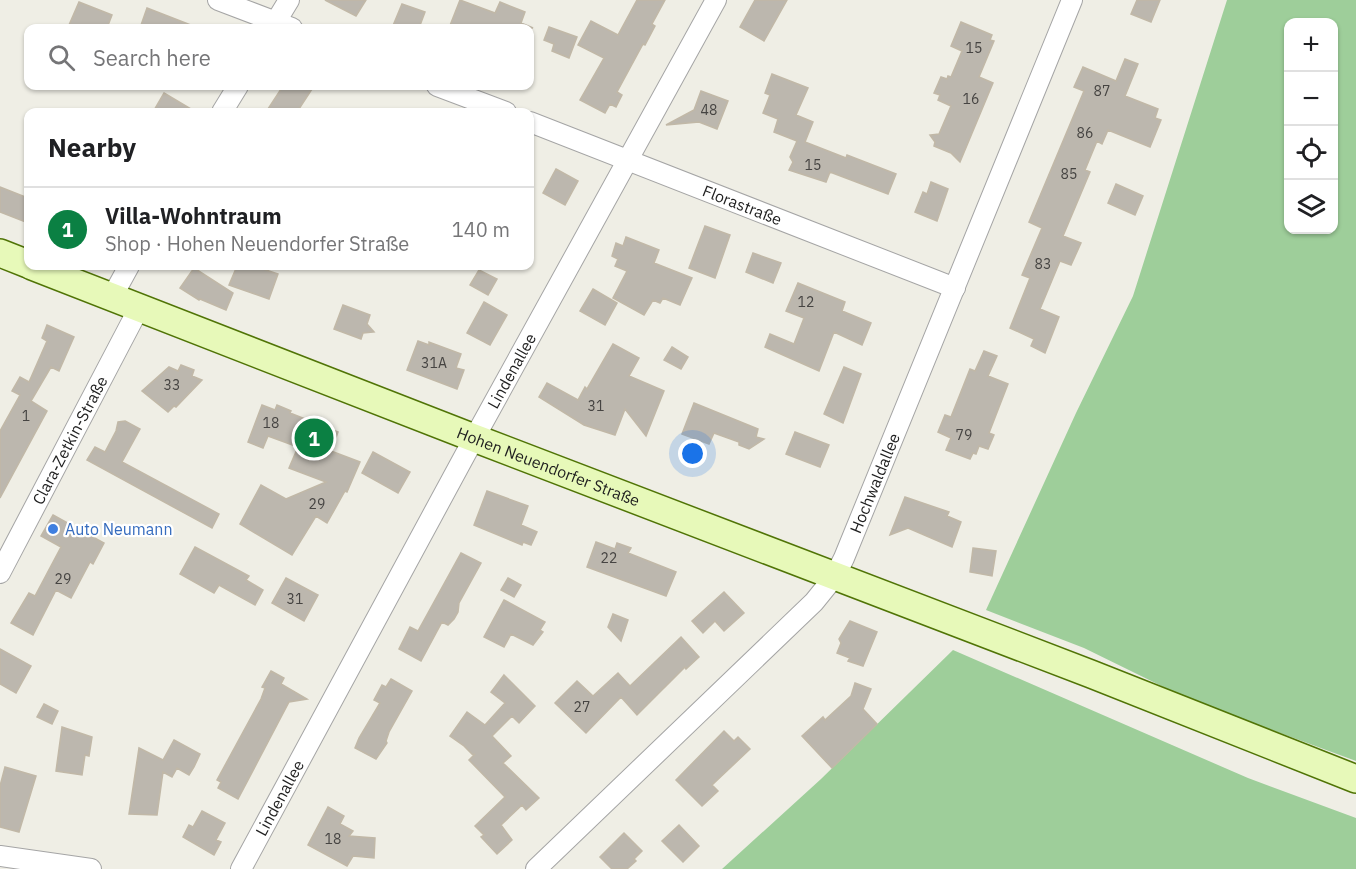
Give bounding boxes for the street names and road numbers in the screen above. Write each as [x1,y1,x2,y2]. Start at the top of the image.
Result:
street label: Florastraße [700,180,785,230]
street label: Lindenallee [483,329,540,412]
street label: Clara-Zetkin-Straße [28,372,112,508]
street label: Hohen Neuendorfer Straße [454,422,643,511]
street label: Hochwaldallee [845,430,904,536]
street label: Lindenallee [251,756,308,839]

